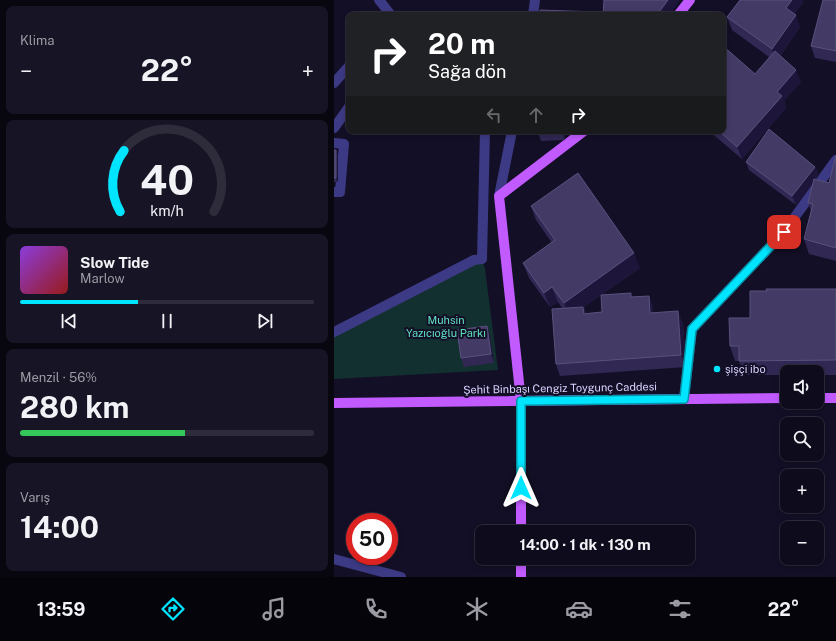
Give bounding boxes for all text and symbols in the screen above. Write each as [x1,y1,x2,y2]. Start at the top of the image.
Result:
text: 20 m [428,27,495,60]
icon: right [362,28,414,80]
text: Klima [20,33,54,48]
text: 22° [141,52,193,88]
text: − [20,58,32,84]
text: + [302,58,314,84]
text: Sağa dön [428,61,506,82]
icon: left [483,104,505,126]
icon: ahead [525,104,547,126]
icon: right [567,104,589,126]
text: 40 [140,155,194,204]
text: km/h [150,202,184,219]
pin [767,215,801,249]
icon: arrive [773,221,795,243]
text: Slow Tide [80,254,149,271]
text: Marlow [80,271,125,286]
icon: previous [58,310,80,332]
icon: pause [156,310,178,332]
icon: next [254,310,276,332]
park label: Muhsin Yazıcıoğlu Parkı [406,314,486,339]
place label: şişçi ibo [725,363,766,376]
marker: şişçi ibo [712,364,722,374]
map controls [780,365,824,565]
button: sound [780,365,824,409]
text: Menzil · 56% [20,370,97,385]
street label: Şehit Binbaşı Cengiz Toygunç Caddesi [463,380,657,397]
text: 280 km [20,389,129,425]
button: search [780,417,824,461]
position arrow [500,467,542,509]
button: + [780,469,824,513]
text: Varış [20,490,50,505]
text: 14:00 [20,509,99,545]
speed limit sign: 50 [346,513,398,565]
button: − [780,521,824,565]
text: 14:00 · 1 dk · 130 m [519,536,651,553]
icon: directions [159,595,187,623]
icon: music [260,595,288,623]
icon: phone [362,595,390,623]
icon: climate [463,595,491,623]
icon: car [565,595,593,623]
icon: filters [666,595,694,623]
text: 13:59 [37,599,85,620]
text: 22° [768,599,799,620]

